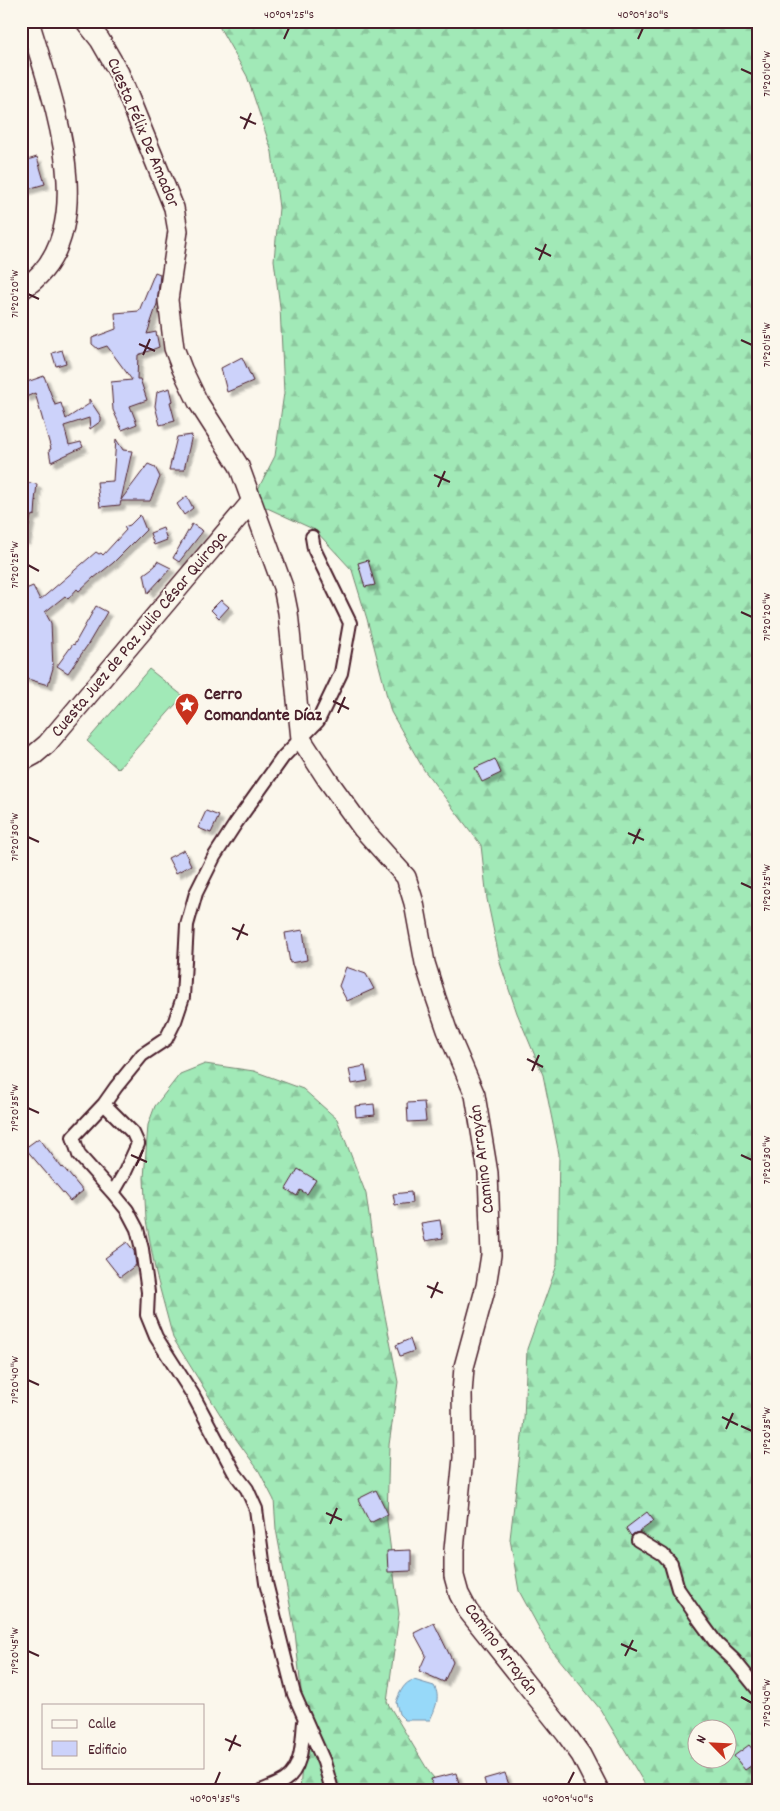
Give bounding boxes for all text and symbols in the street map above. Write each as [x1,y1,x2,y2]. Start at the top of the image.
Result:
text: 40°09'25"S [264,7,314,24]
text: 40°09'30"S [617,7,669,24]
text: 71°20'10"W [759,51,776,97]
street label: Cuesta Félix De Amador [99,54,185,212]
text: 71°20'20"W [7,270,24,318]
text: 71°20'15"W [759,323,776,367]
street label: Cuesta Juez de Paz Julio César Quiroga [46,526,234,744]
text: 71°20'25"W [7,541,24,589]
text: 71°20'20"W [759,593,776,641]
place label: Cerro Comandante Díaz [204,683,322,729]
place icon: Cerro Comandante Díaz [174,692,200,726]
text: 71°20'30"W [7,813,24,861]
text: 71°20'25"W [759,864,776,912]
text: 71°20'35"W [7,1084,24,1132]
street label: Camino Arrayán [464,1103,502,1215]
text: 71°20'30"W [759,1136,776,1184]
text: 71°20'40"W [7,1356,24,1404]
text: 71°20'35"W [759,1407,776,1455]
street label: Camino Arrayán [457,1599,543,1701]
text: 71°20'45"W [7,1627,24,1674]
text: 71°20'40"W [759,1679,776,1727]
legend [42,1704,205,1768]
text: Calle [88,1714,117,1736]
north arrow [688,1718,738,1768]
text: N [691,1732,713,1747]
text: Edificio [88,1740,127,1762]
text: 40°09'35"S [190,1791,240,1808]
text: 40°09'40"S [543,1791,593,1808]

